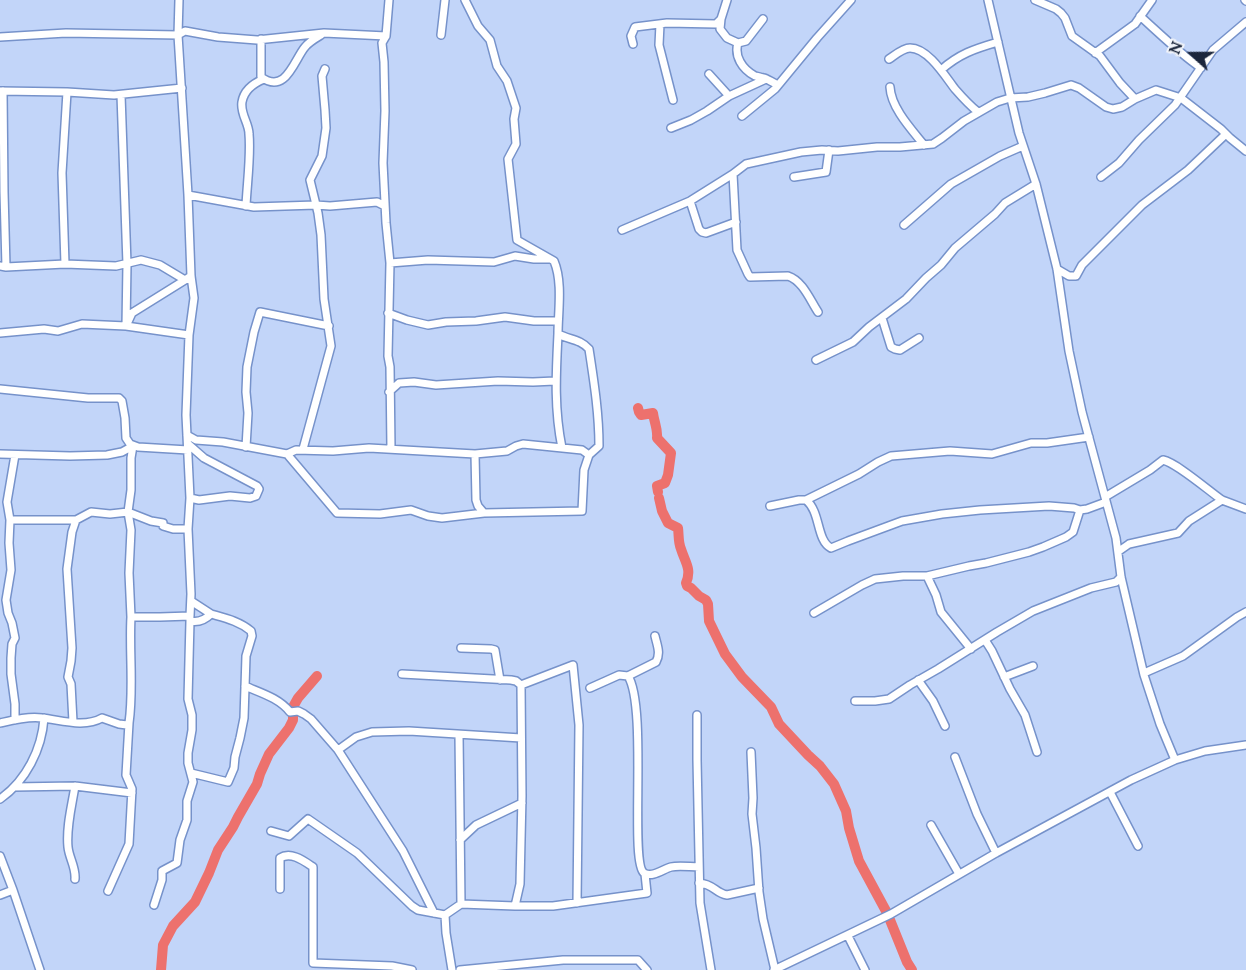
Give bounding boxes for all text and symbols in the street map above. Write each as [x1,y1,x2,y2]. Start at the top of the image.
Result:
north arrow [1162,24,1222,84]
text: N [1164,38,1187,57]

